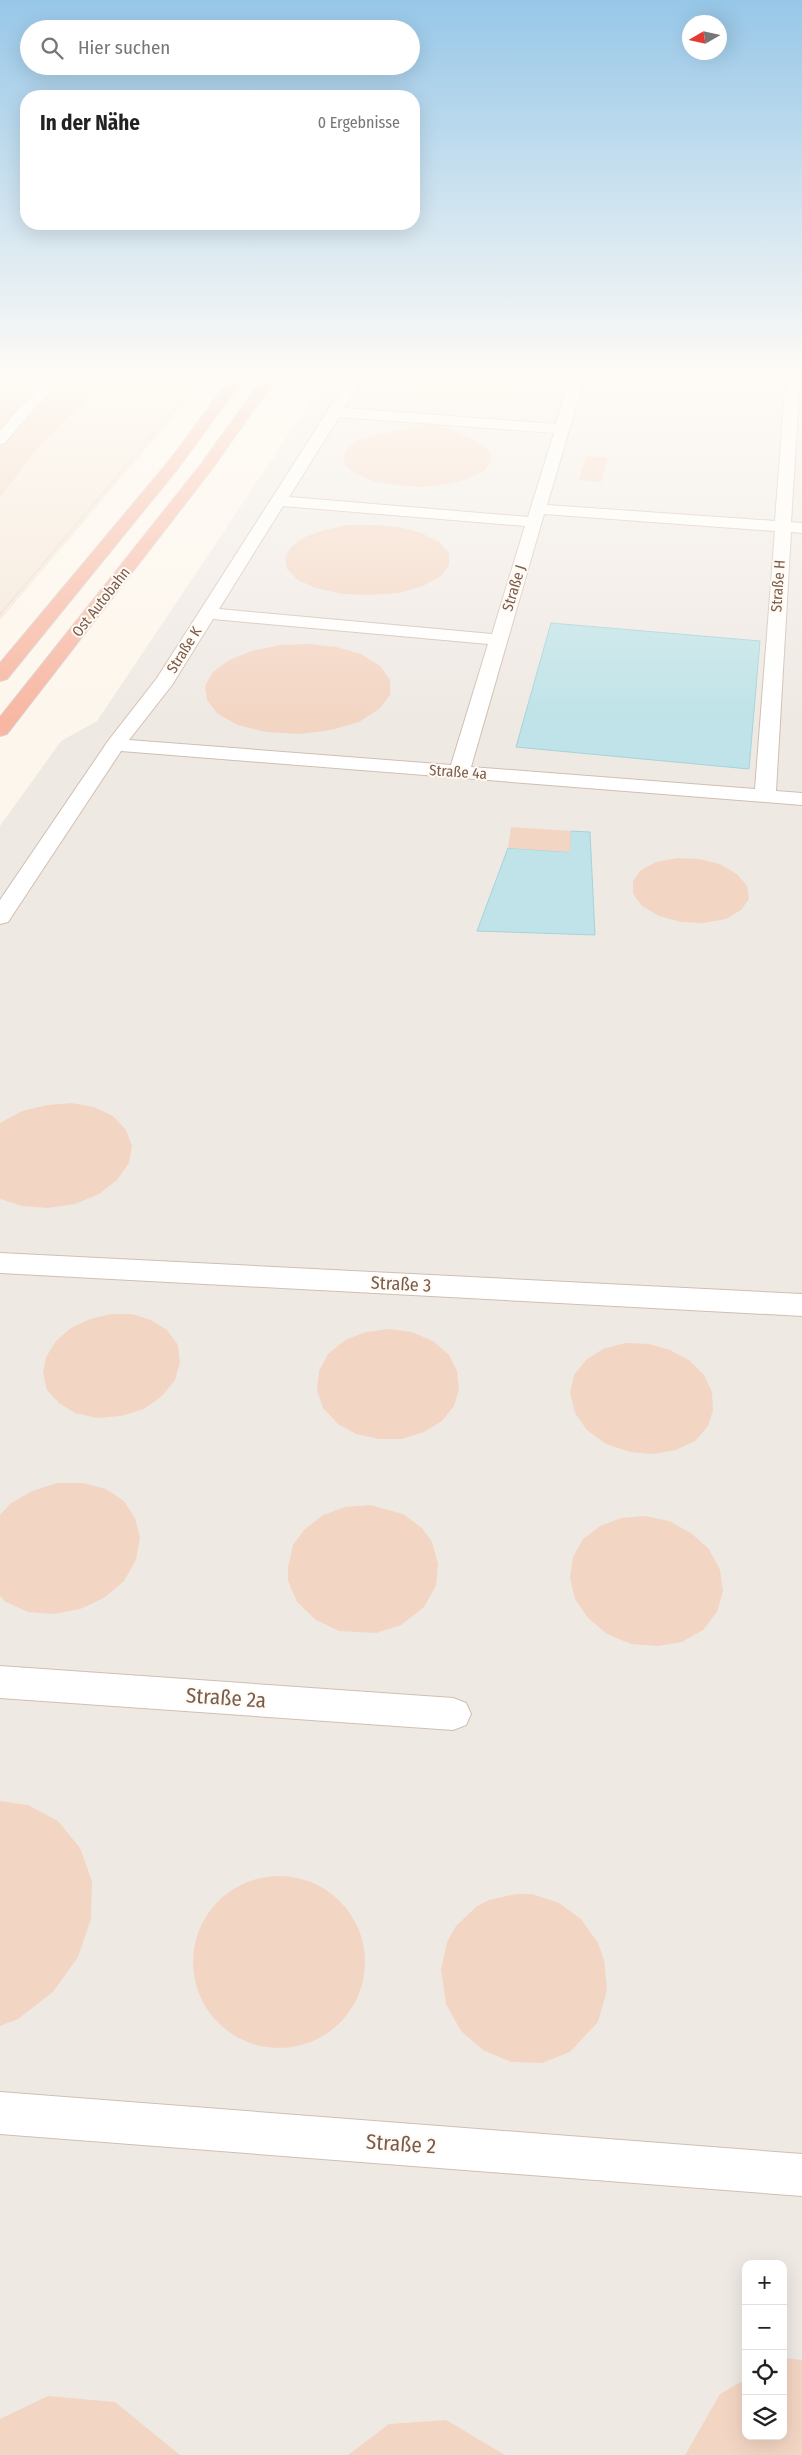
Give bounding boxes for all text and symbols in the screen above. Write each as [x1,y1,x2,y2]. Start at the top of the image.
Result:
north arrow [682,15,727,60]
search box [20,20,420,75]
icon: search [38,34,66,62]
text: Hier suchen [78,36,170,59]
text: In der Nähe [40,110,140,136]
text: 0 Ergebnisse [318,113,400,132]
street label: Straße H [767,559,789,613]
street label: Straße J [498,563,530,613]
street label: Ost Autobahn [68,564,134,640]
street label: Straße K [163,623,205,677]
street label: Straße 4a [428,761,488,783]
street label: Straße 3 [370,1271,432,1297]
street label: Straße 2a [185,1682,267,1714]
street label: Straße 2 [365,2129,437,2159]
map controls [742,2260,787,2440]
button: + [742,2260,787,2305]
button: − [742,2305,787,2350]
button: locate [742,2350,787,2395]
button: layers [742,2395,787,2440]

